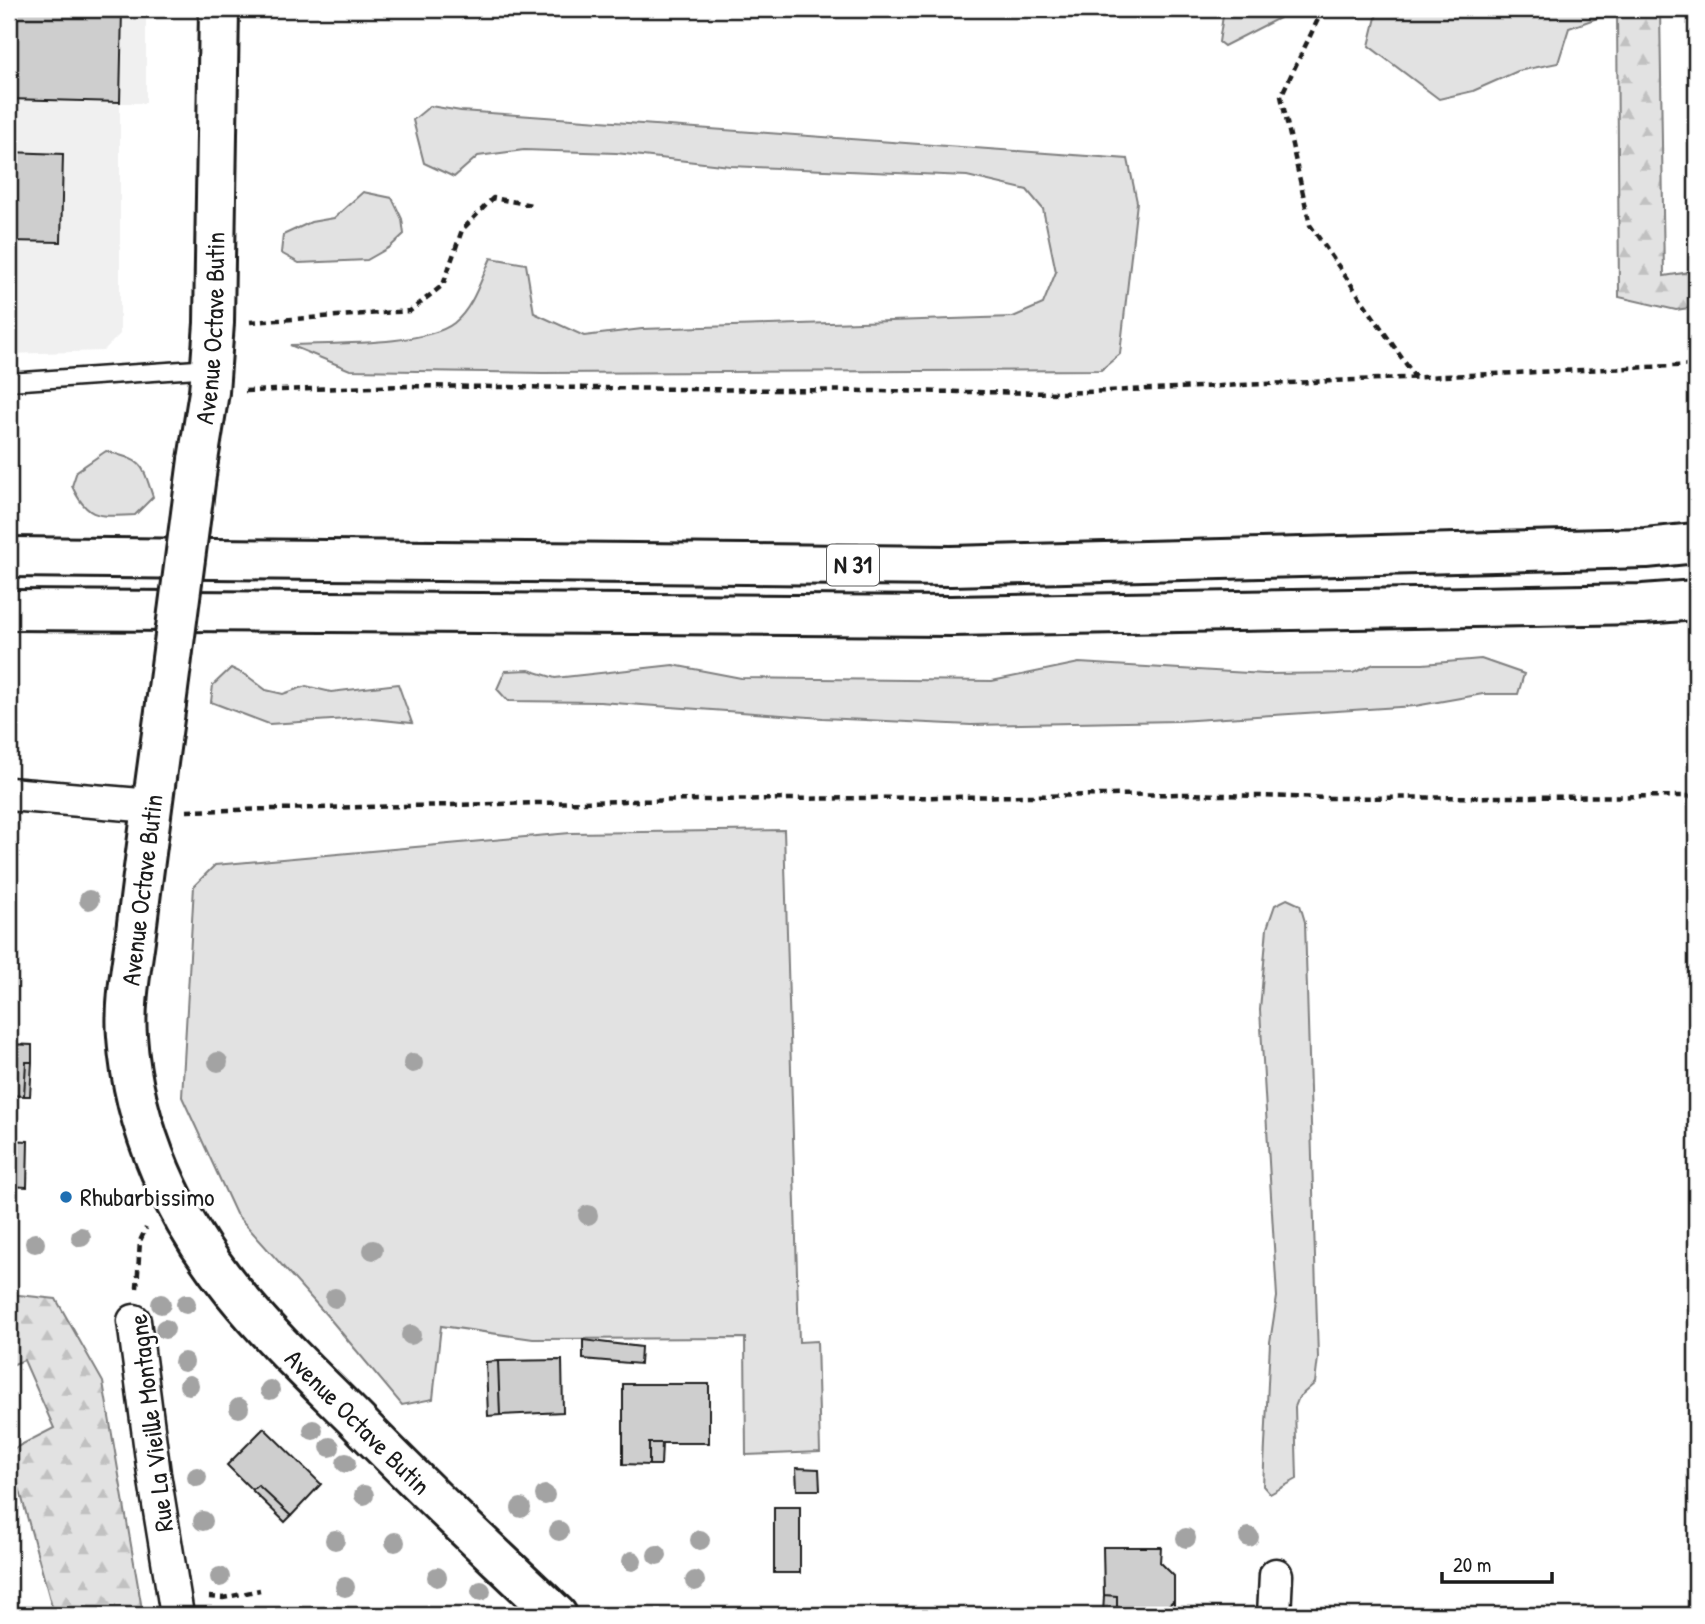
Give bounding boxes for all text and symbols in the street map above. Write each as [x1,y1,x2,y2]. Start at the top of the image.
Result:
street label: Avenue Octave Butin [186,231,232,426]
road number: N 31 [827,544,879,586]
street label: Avenue Octave Butin [112,792,171,988]
place label: Rhubarbissimo [80,1179,215,1214]
marker: Rhubarbissimo [58,1189,74,1205]
street label: Rue La Vieille Montagne [120,1312,181,1534]
street label: Avenue Octave Butin [278,1341,439,1502]
scale bar [1442,1540,1553,1584]
text: 20 m [1453,1550,1491,1579]

